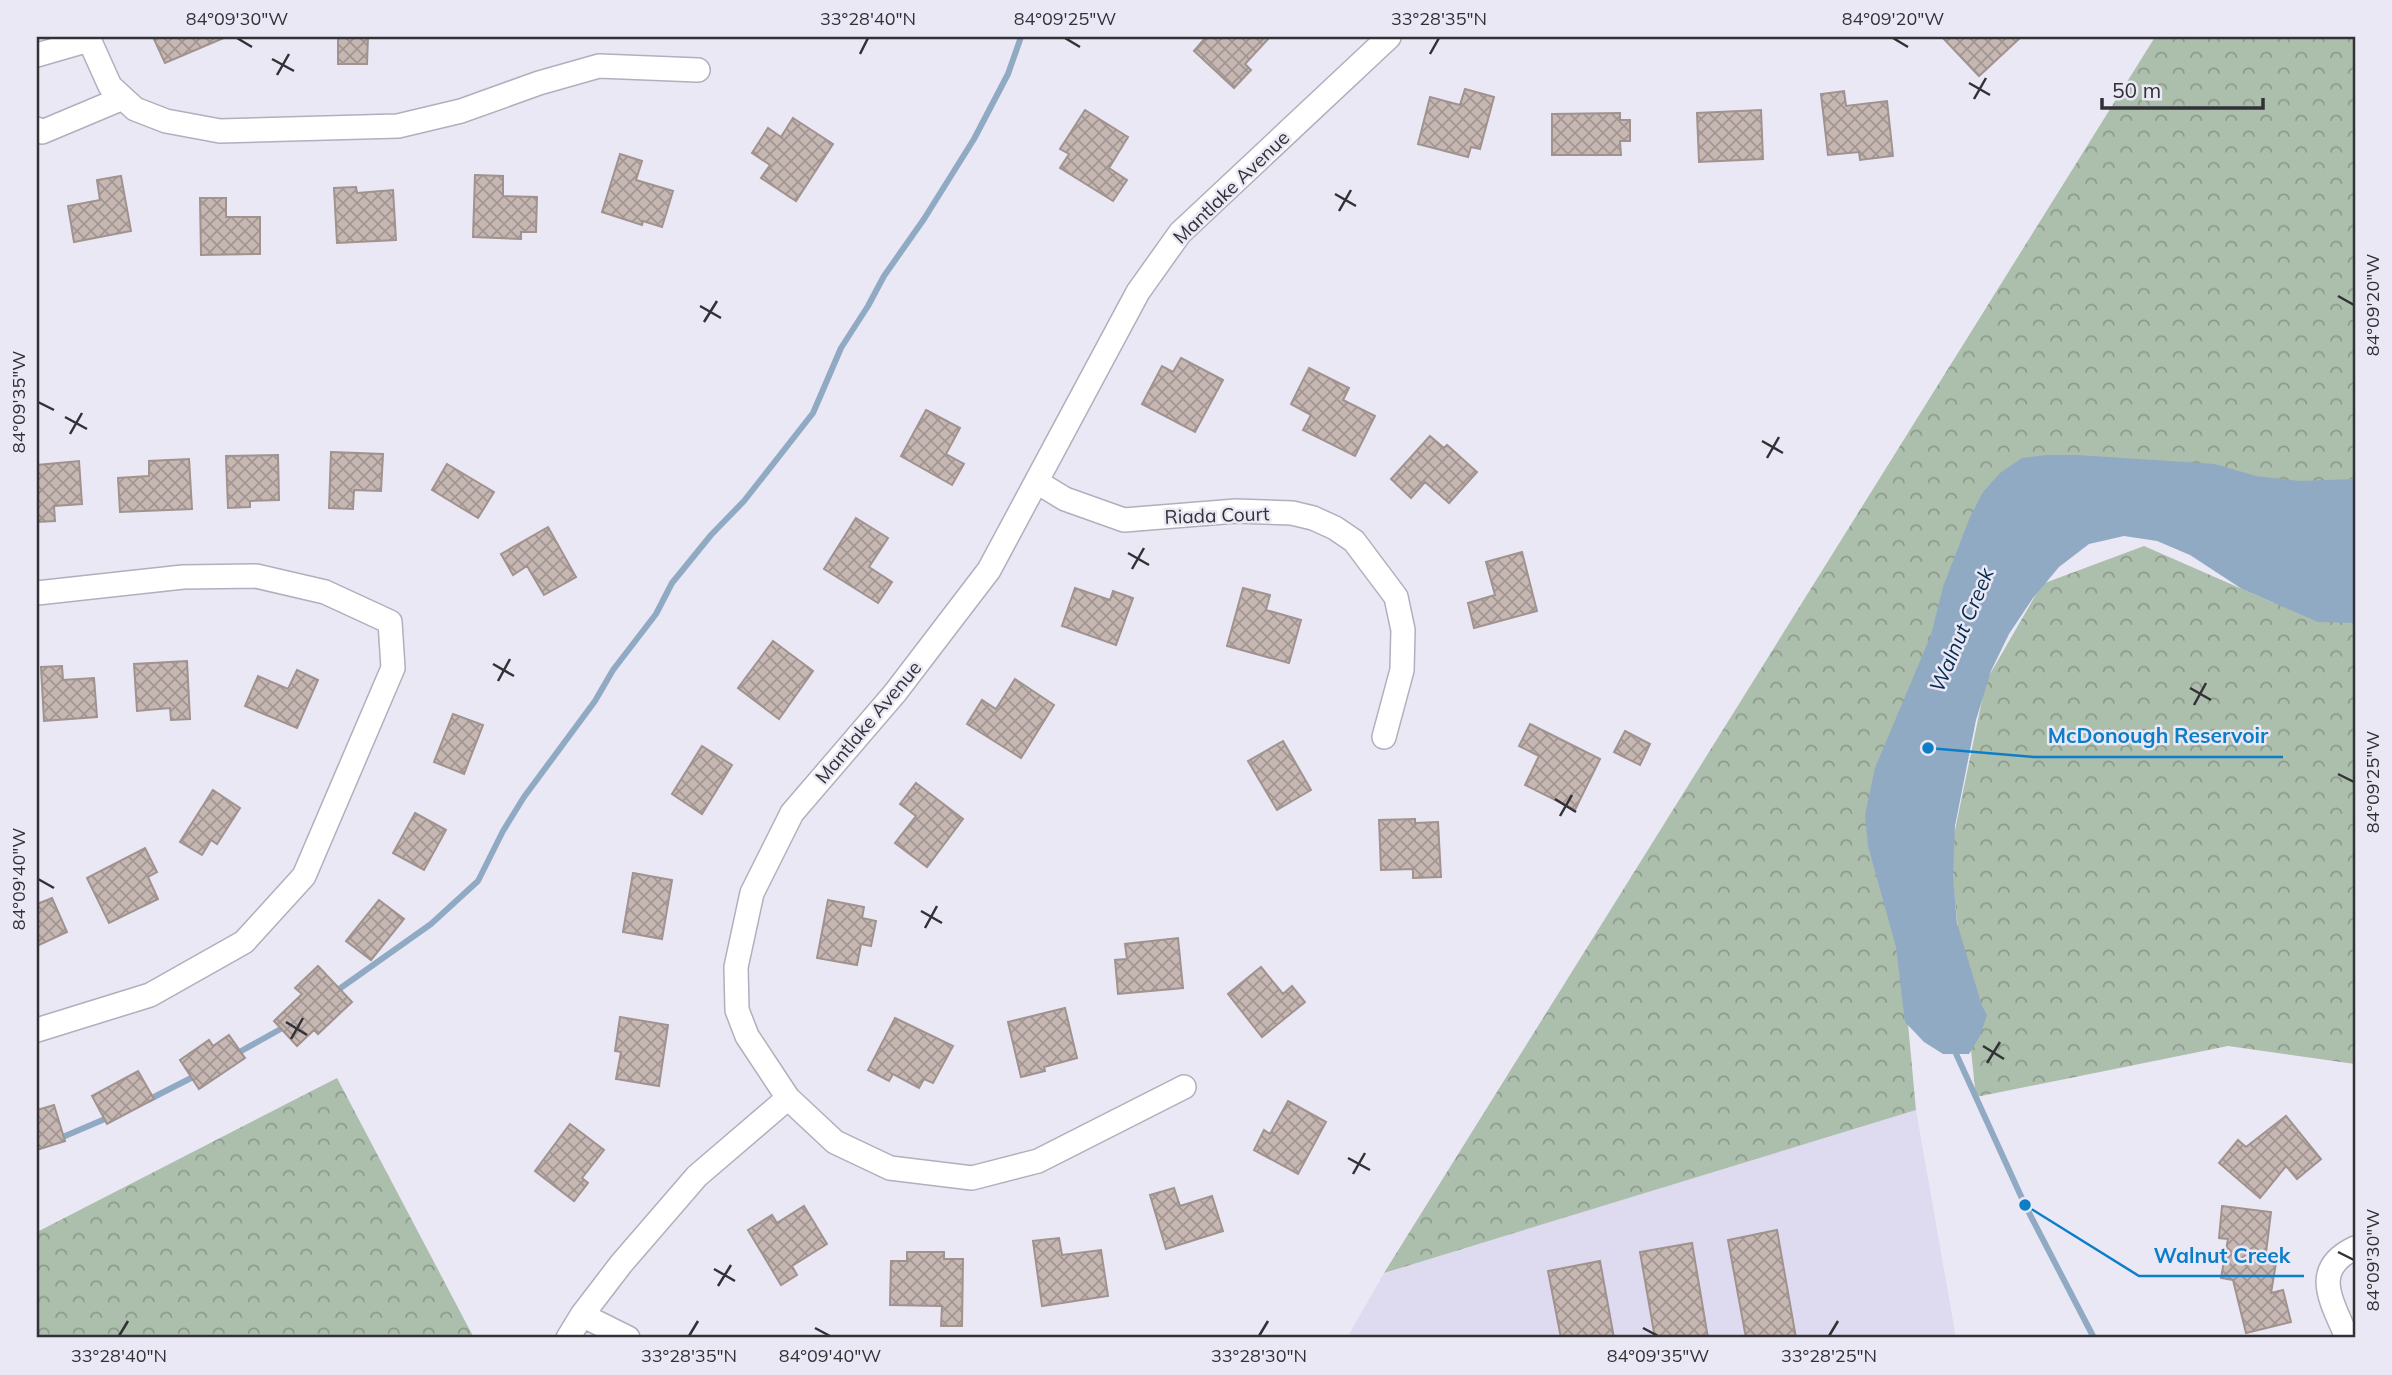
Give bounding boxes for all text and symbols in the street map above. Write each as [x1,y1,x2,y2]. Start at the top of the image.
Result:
text: 84°09'30"W [186,7,288,30]
text: 33°28'40"N [820,7,916,30]
text: 84°09'25"W [1014,7,1116,30]
text: 33°28'35"N [1391,7,1487,30]
text: 84°09'20"W [1842,7,1944,30]
scale bar [2102,66,2262,110]
text: 50 m [2112,77,2161,103]
street label: Mantlake Avenue [1168,125,1294,249]
text: 84°09'20"W [2361,254,2384,356]
text: 84°09'35"W [7,351,30,453]
street label: Riada Court [1164,501,1270,529]
water label: Walnut Creek [1923,562,1999,696]
street label: Mantlake Avenue [810,656,926,788]
callout: McDonough Reservoir [2034,715,2283,757]
text: McDonough Reservoir [2048,722,2269,748]
text: 84°09'25"W [2361,731,2384,833]
text: 84°09'40"W [7,828,30,930]
text: 84°09'30"W [2361,1209,2384,1311]
callout: Walnut Creek [2139,1234,2304,1276]
text: Walnut Creek [2154,1242,2291,1268]
text: 33°28'40"N [71,1344,167,1367]
text: 33°28'35"N [641,1344,737,1367]
text: 84°09'40"W [779,1344,881,1367]
text: 33°28'30"N [1211,1344,1307,1367]
text: 84°09'35"W [1607,1344,1709,1367]
text: 33°28'25"N [1781,1344,1877,1367]

